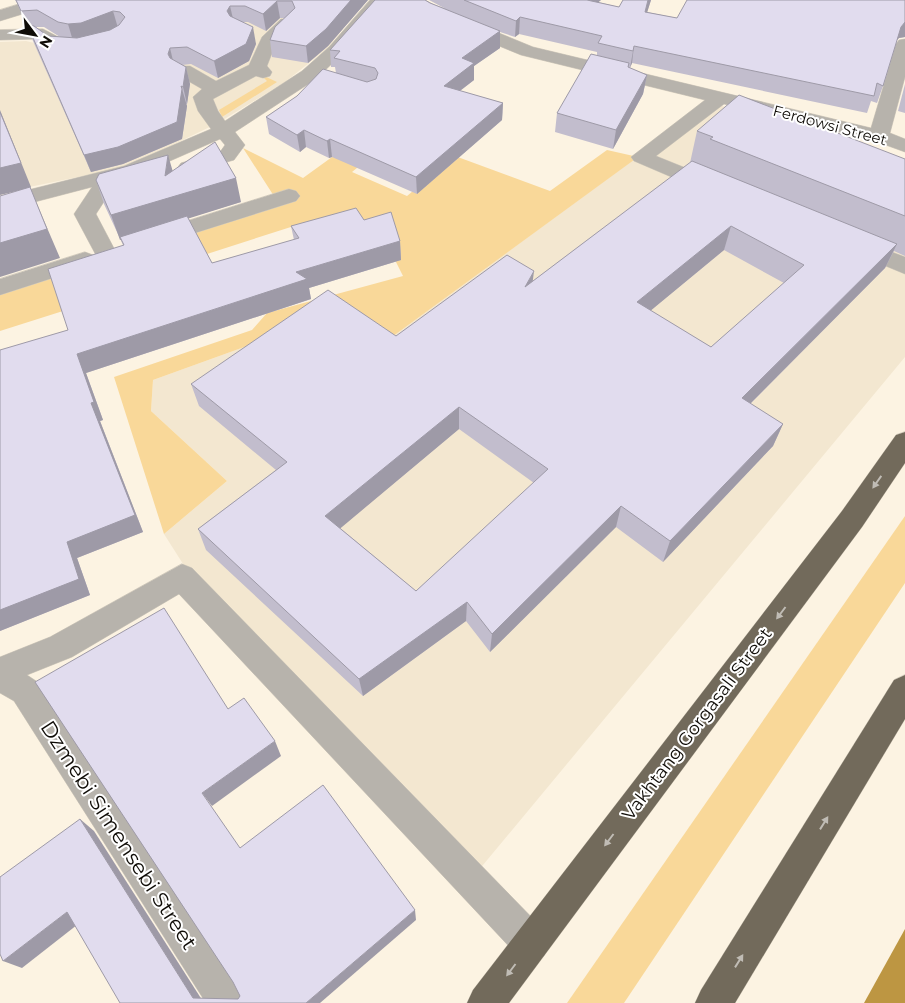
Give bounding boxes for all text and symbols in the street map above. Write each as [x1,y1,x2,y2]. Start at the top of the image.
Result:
north arrow [10,10,60,60]
text: N [35,32,57,51]
street label: Ferdowsi Street [771,101,889,149]
one-way arrow [872,475,882,489]
one-way arrow [775,606,786,619]
street label: Vakhtang Gorgasali Street [617,623,777,825]
street label: Dzmebi Simensebi Street [36,716,202,954]
one-way arrow [820,816,829,830]
one-way arrow [604,833,614,847]
one-way arrow [735,955,744,968]
one-way arrow [506,963,516,977]

